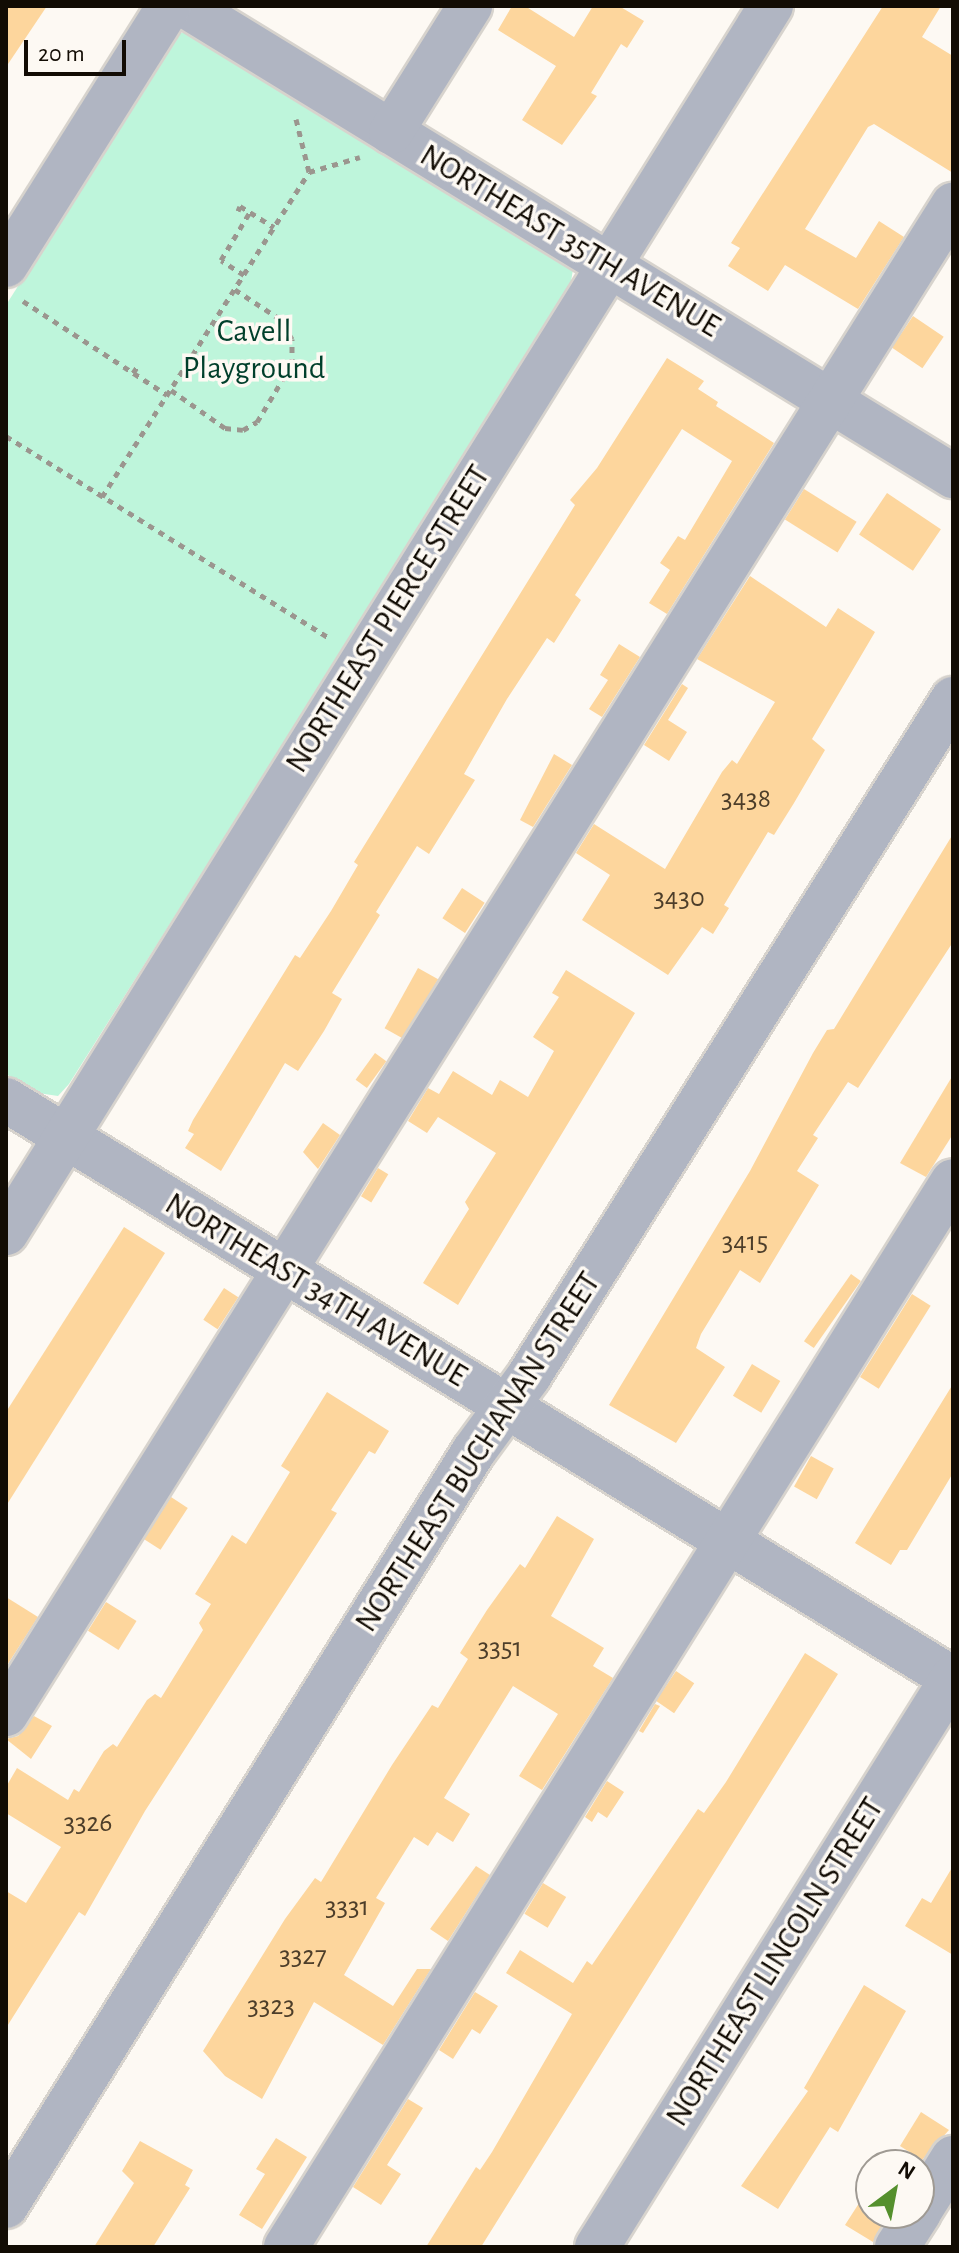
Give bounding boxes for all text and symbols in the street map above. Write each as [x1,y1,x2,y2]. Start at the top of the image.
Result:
scale bar [28,24,130,74]
text: 20 m [38,42,85,66]
street label: NORTHEAST 35TH AVENUE [413,136,727,346]
park label: Cavell Playground [183,313,325,388]
street label: NORTHEAST PIERCE STREET [278,458,498,780]
house number: 3438 [721,782,771,816]
house number: 3430 [653,881,705,915]
street label: NORTHEAST 34TH AVENUE [158,1185,474,1395]
house number: 3415 [722,1225,768,1259]
street label: NORTHEAST BUCHANAN STREET [347,1265,609,1639]
house number: 3351 [478,1631,522,1665]
street label: NORTHEAST LINCOLN STREET [658,1791,892,2133]
house number: 3326 [64,1806,112,1840]
house number: 3331 [325,1890,369,1924]
house number: 3327 [279,1939,327,1973]
house number: 3323 [247,1989,295,2023]
north arrow [855,2149,935,2229]
text: N [894,2157,919,2184]

